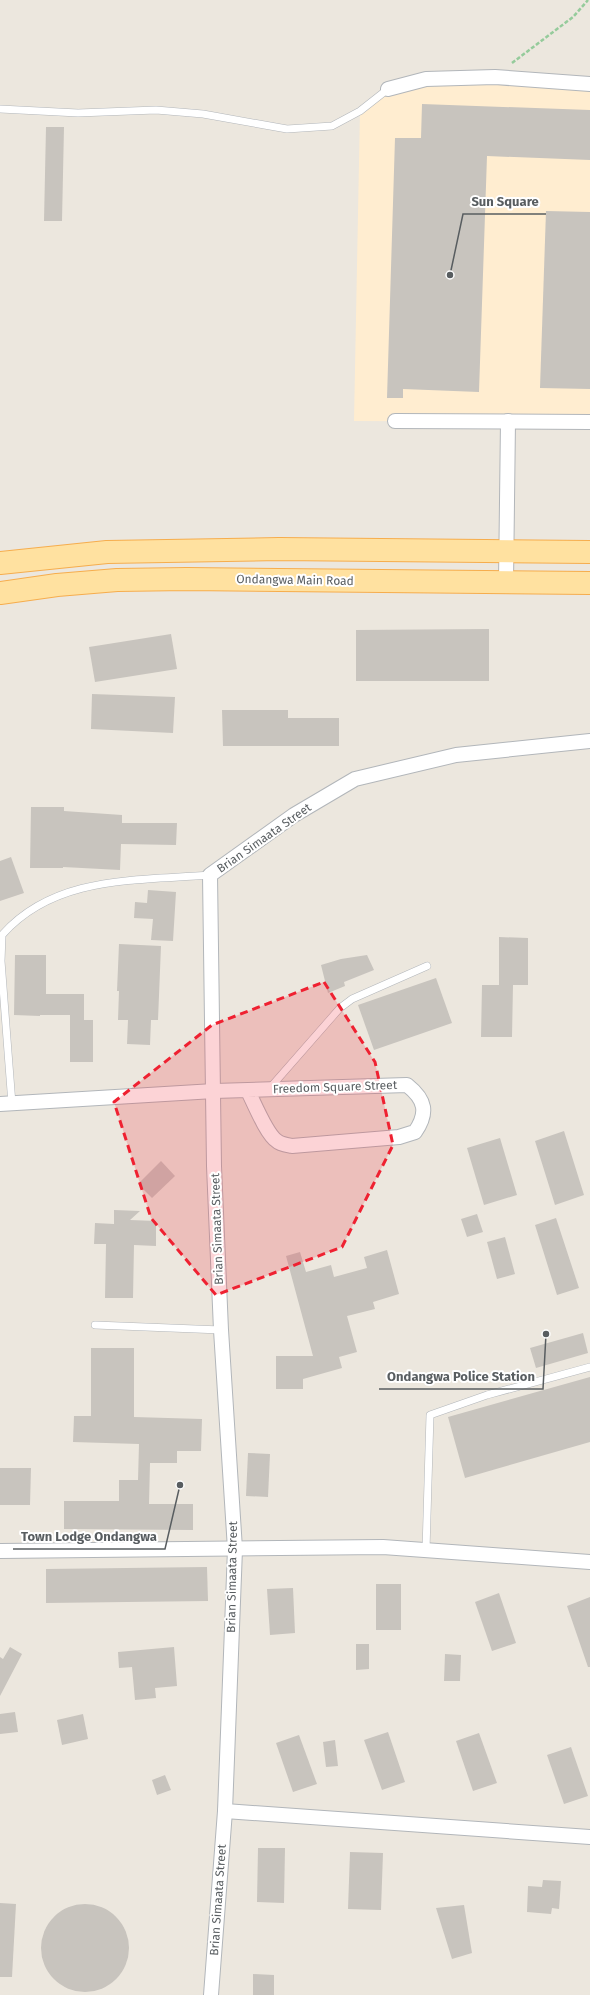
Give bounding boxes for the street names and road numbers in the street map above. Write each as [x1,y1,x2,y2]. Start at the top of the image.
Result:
street label: Ondangwa Main Road [236,572,354,588]
street label: Brian Simaata Street [214,800,314,876]
street label: Freedom Square Street [273,1078,398,1096]
street label: Brian Simaata Street [208,1172,226,1285]
street label: Brian Simaata Street [224,1520,240,1633]
street label: Brian Simaata Street [207,1843,229,1956]

